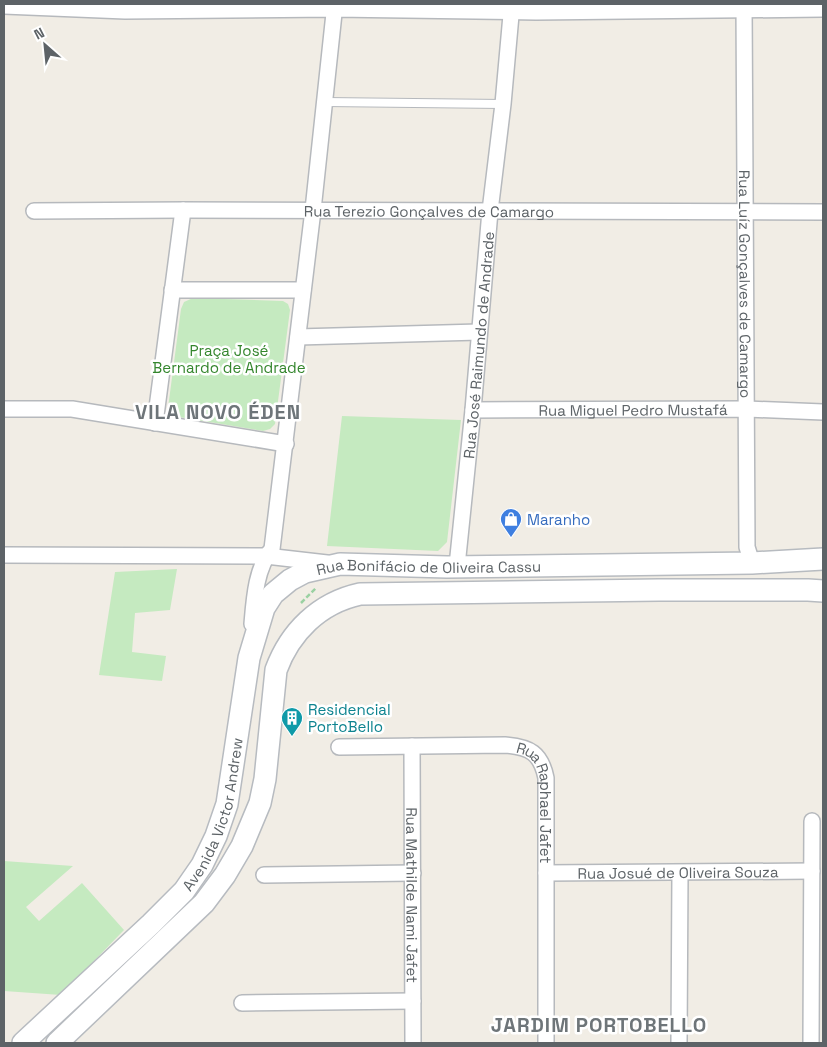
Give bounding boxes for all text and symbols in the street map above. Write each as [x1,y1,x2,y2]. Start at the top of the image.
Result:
north arrow [20,20,70,70]
text: N [31,23,47,44]
street label: Rua Luíz Gonçalves de Camargo [735,170,756,398]
street label: Rua Terezio Gonçalves de Camargo [304,201,554,221]
street label: Rua José Raimundo de Andrade [459,230,498,460]
park label: Praça José Bernardo de Andrade [152,341,306,377]
district label: VILA NOVO ÉDEN [135,399,301,425]
street label: Rua Miguel Pedro Mustafá [538,400,728,419]
shop icon: Maranho [499,507,523,538]
place label: Maranho [527,510,590,529]
street label: Rua Bonifácio de Oliveira Cassu [314,554,541,579]
place label: Residencial PortoBello [308,700,391,736]
building icon: Residencial PortoBello [280,706,304,737]
street label: Avenida Victor Andrew [178,736,246,894]
street label: Rua Raphael Jafet [515,737,556,863]
street label: Rua Mathilde Nami Jafet [403,807,422,983]
street label: Rua Josué de Oliveira Souza [577,862,779,882]
district label: JARDIM PORTOBELLO [491,1012,707,1038]

